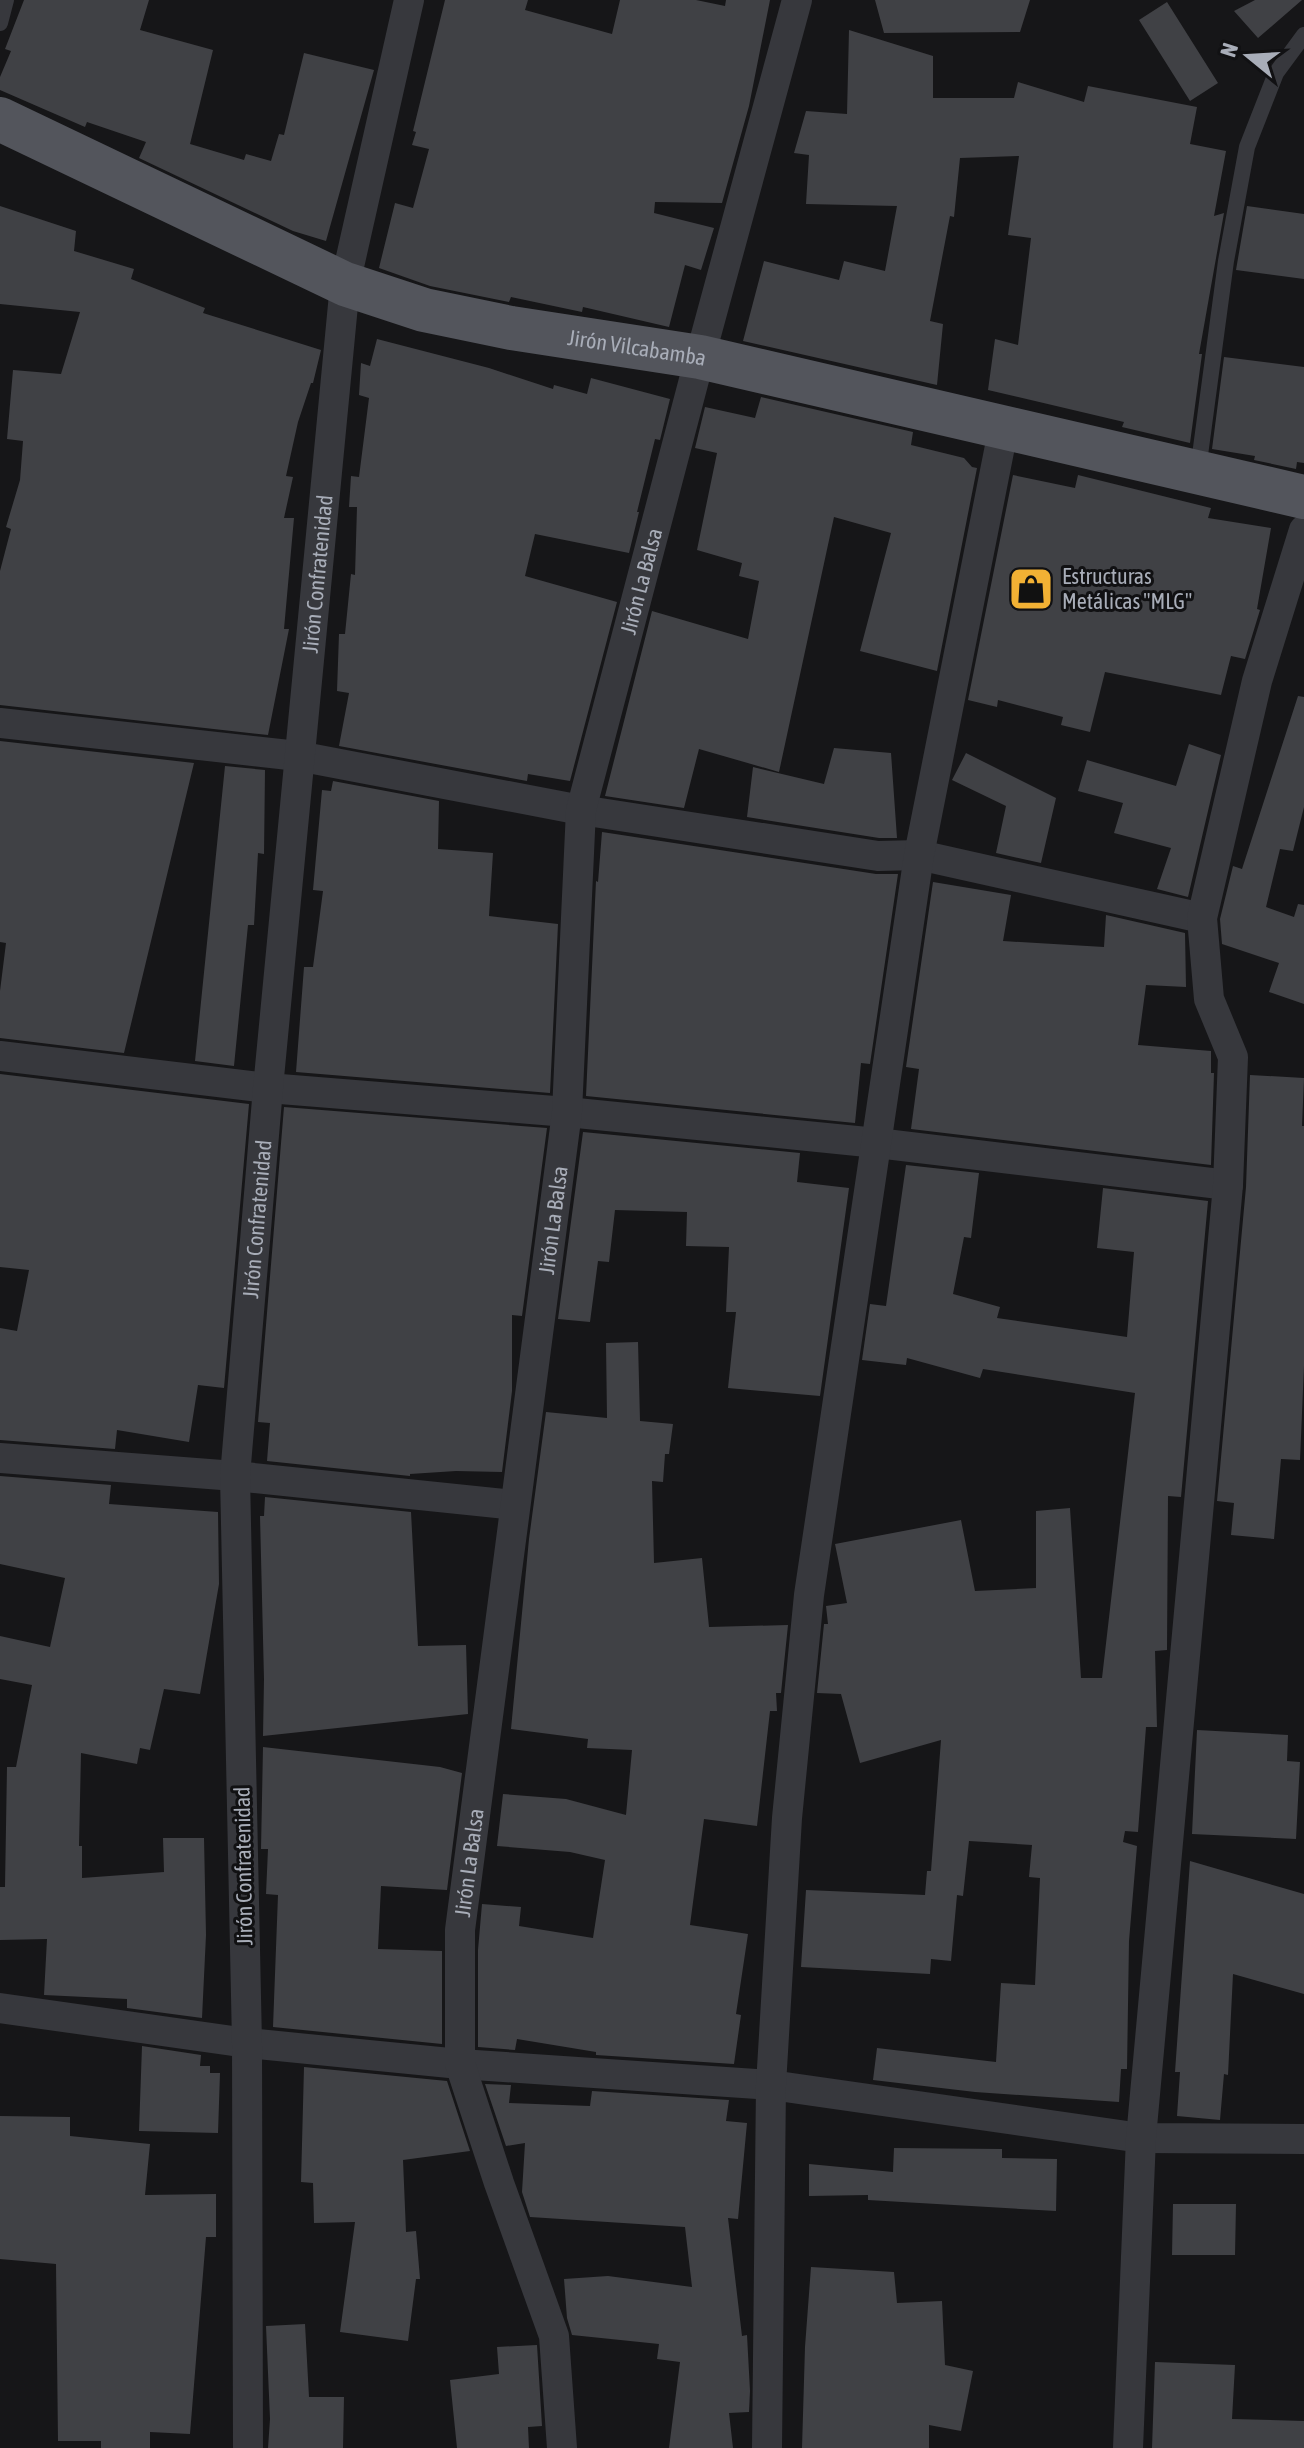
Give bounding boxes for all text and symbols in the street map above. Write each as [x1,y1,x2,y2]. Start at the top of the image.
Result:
north arrow [1208,16,1288,96]
text: N [1215,40,1243,60]
street label: Jirón Vilcabamba [566,324,709,371]
street label: Jirón Confratenidad [297,494,338,654]
street label: Jirón La Balsa [615,525,668,637]
place label: Estructuras Metálicas "MLG" [1062,563,1192,614]
shop icon: Estructuras Metálicas "MLG" [1007,565,1055,613]
street label: Jirón Confratenidad [237,1139,277,1299]
street label: Jirón La Balsa [533,1164,573,1276]
street label: Jirón Confratenidad [229,1786,257,1946]
street label: Jirón La Balsa [449,1807,489,1918]

